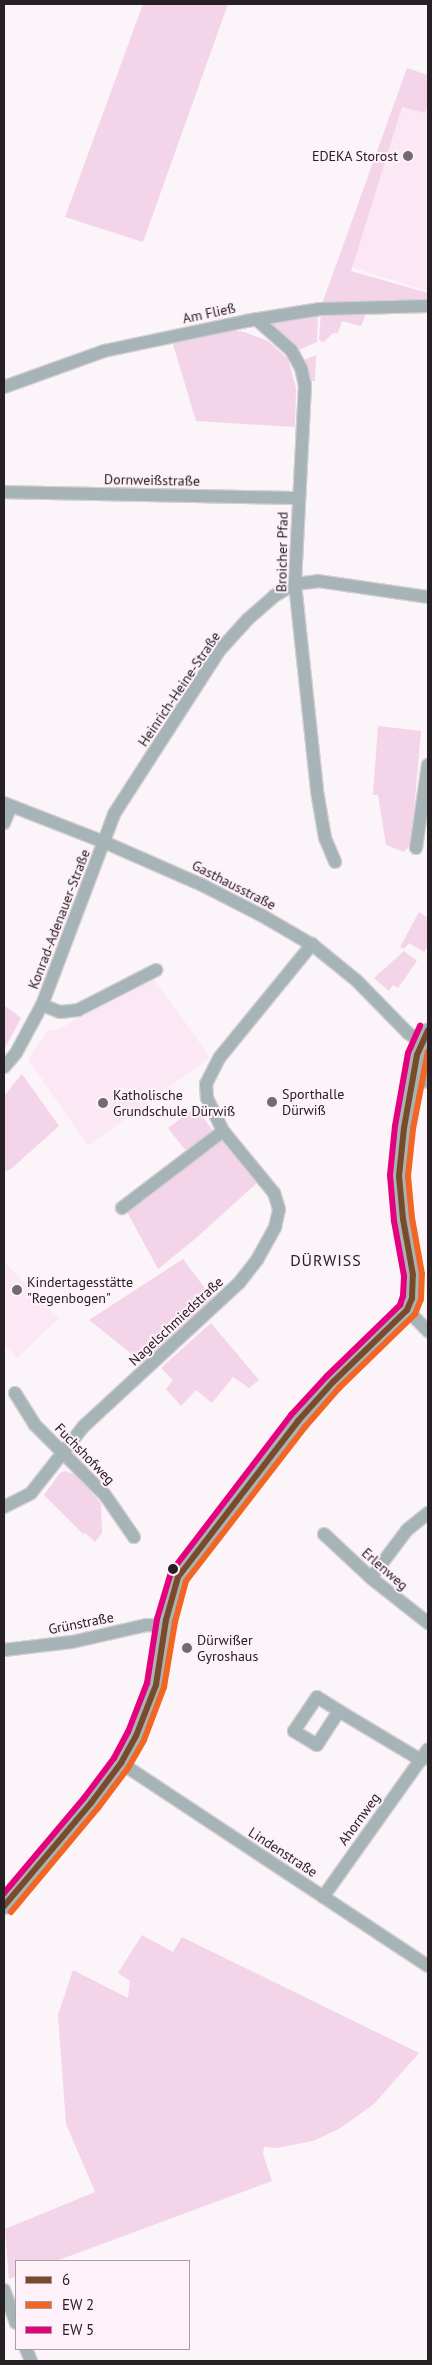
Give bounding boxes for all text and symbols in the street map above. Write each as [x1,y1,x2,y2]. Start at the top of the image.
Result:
place label: EDEKA Storost [311,148,398,164]
marker: EDEKA Storost [402,150,414,162]
street label: Am Fließ [181,299,237,327]
street label: Dornweißstraße [104,471,200,489]
street label: Broicher Pfad [273,512,291,592]
street label: Heinrich-Heine-Straße [134,628,224,750]
street label: Konrad-Adenauer-Straße [25,847,93,991]
street label: Gasthausstraße [189,857,279,913]
place label: Sporthalle Dürwiß [282,1086,344,1118]
place label: Katholische Grundschule Dürwiß [113,1087,235,1120]
marker: Sporthalle Dürwiß [266,1096,278,1108]
marker: Katholische Grundschule Dürwiß [97,1097,109,1109]
district label: DÜRWISS [289,1250,363,1270]
street label: Nagelschmiedstraße [125,1273,227,1369]
place label: Kindertagesstätte "Regenbogen" [27,1274,133,1306]
marker: Kindertagesstätte "Regenbogen" [11,1284,23,1296]
street label: Fuchshofweg [52,1420,118,1488]
street label: Erlenweg [358,1544,412,1594]
unlabelled marker [168,1564,178,1574]
street label: Grünstraße [47,1608,115,1638]
place label: Dürwißer Gyroshaus [197,1632,258,1664]
marker: Dürwißer Gyroshaus [181,1642,193,1654]
street label: Ahornweg [334,1790,384,1848]
street label: Lindenstraße [245,1824,321,1880]
legend [15,2260,190,2350]
text: 6 [62,2270,70,2289]
text: EW 2 [62,2295,94,2314]
text: EW 5 [62,2320,94,2339]

